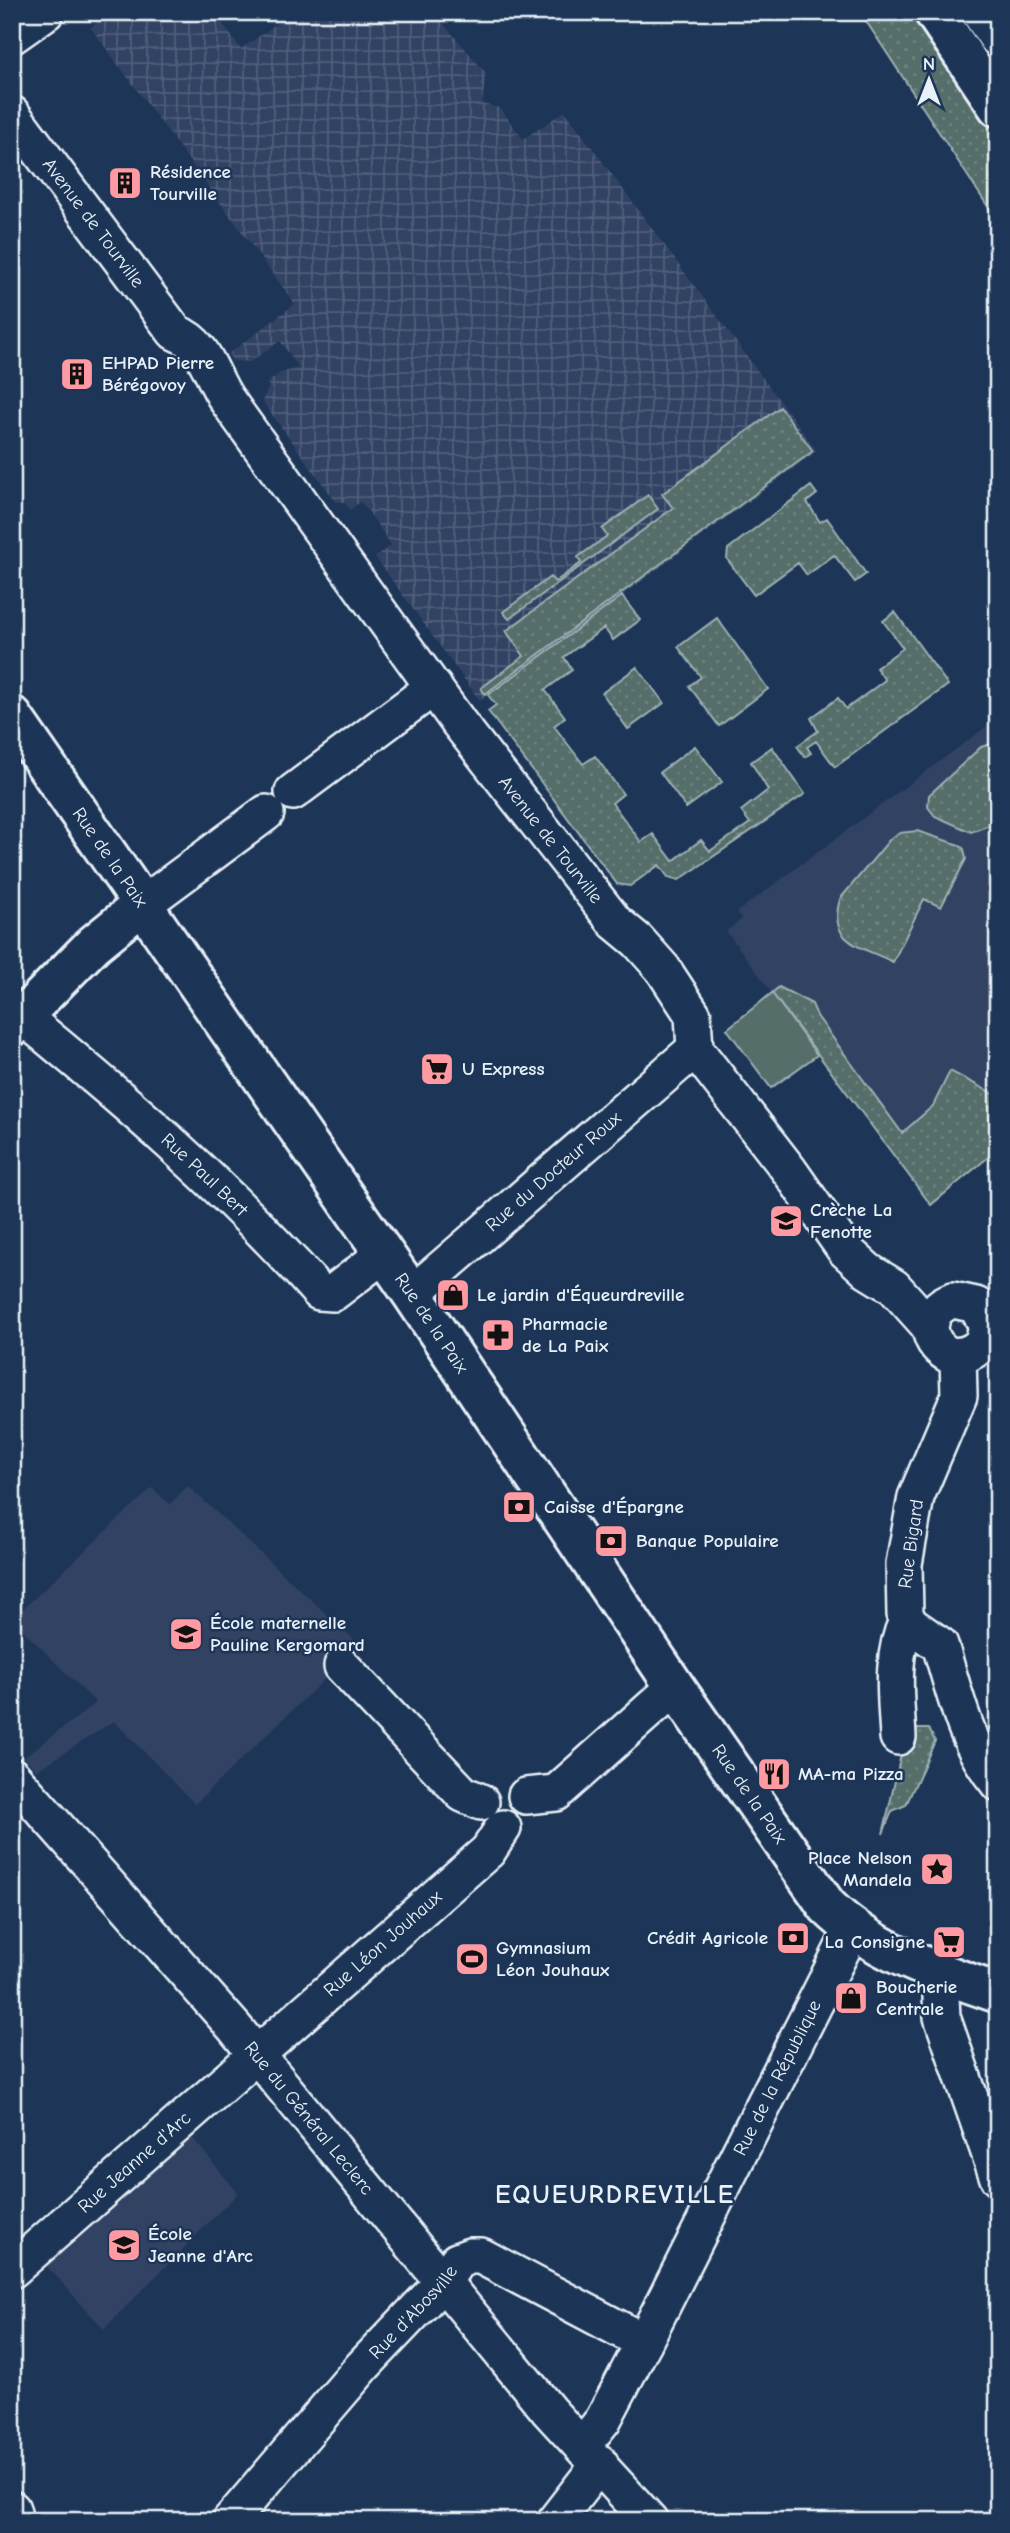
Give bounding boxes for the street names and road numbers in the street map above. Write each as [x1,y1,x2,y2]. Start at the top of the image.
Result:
street label: Avenue de Tourville [38,154,149,292]
street label: Avenue de Tourville [494,772,607,908]
street label: Rue de la Paix [68,803,153,912]
street label: Rue du Docteur Roux [481,1106,626,1236]
street label: Rue Paul Bert [157,1129,253,1221]
street label: Rue de la Paix [390,1269,474,1378]
street label: Rue Bigard [894,1498,928,1590]
street label: Rue de la Paix [707,1740,792,1849]
street label: Rue Léon Jouhaux [319,1885,447,2001]
street label: Rue de la République [729,1996,826,2159]
street label: Rue du Général Leclerc [240,2037,378,2199]
street label: Rue Jeanne d'Arc [73,2107,195,2218]
street label: Rue d'Abosville [365,2261,462,2364]

